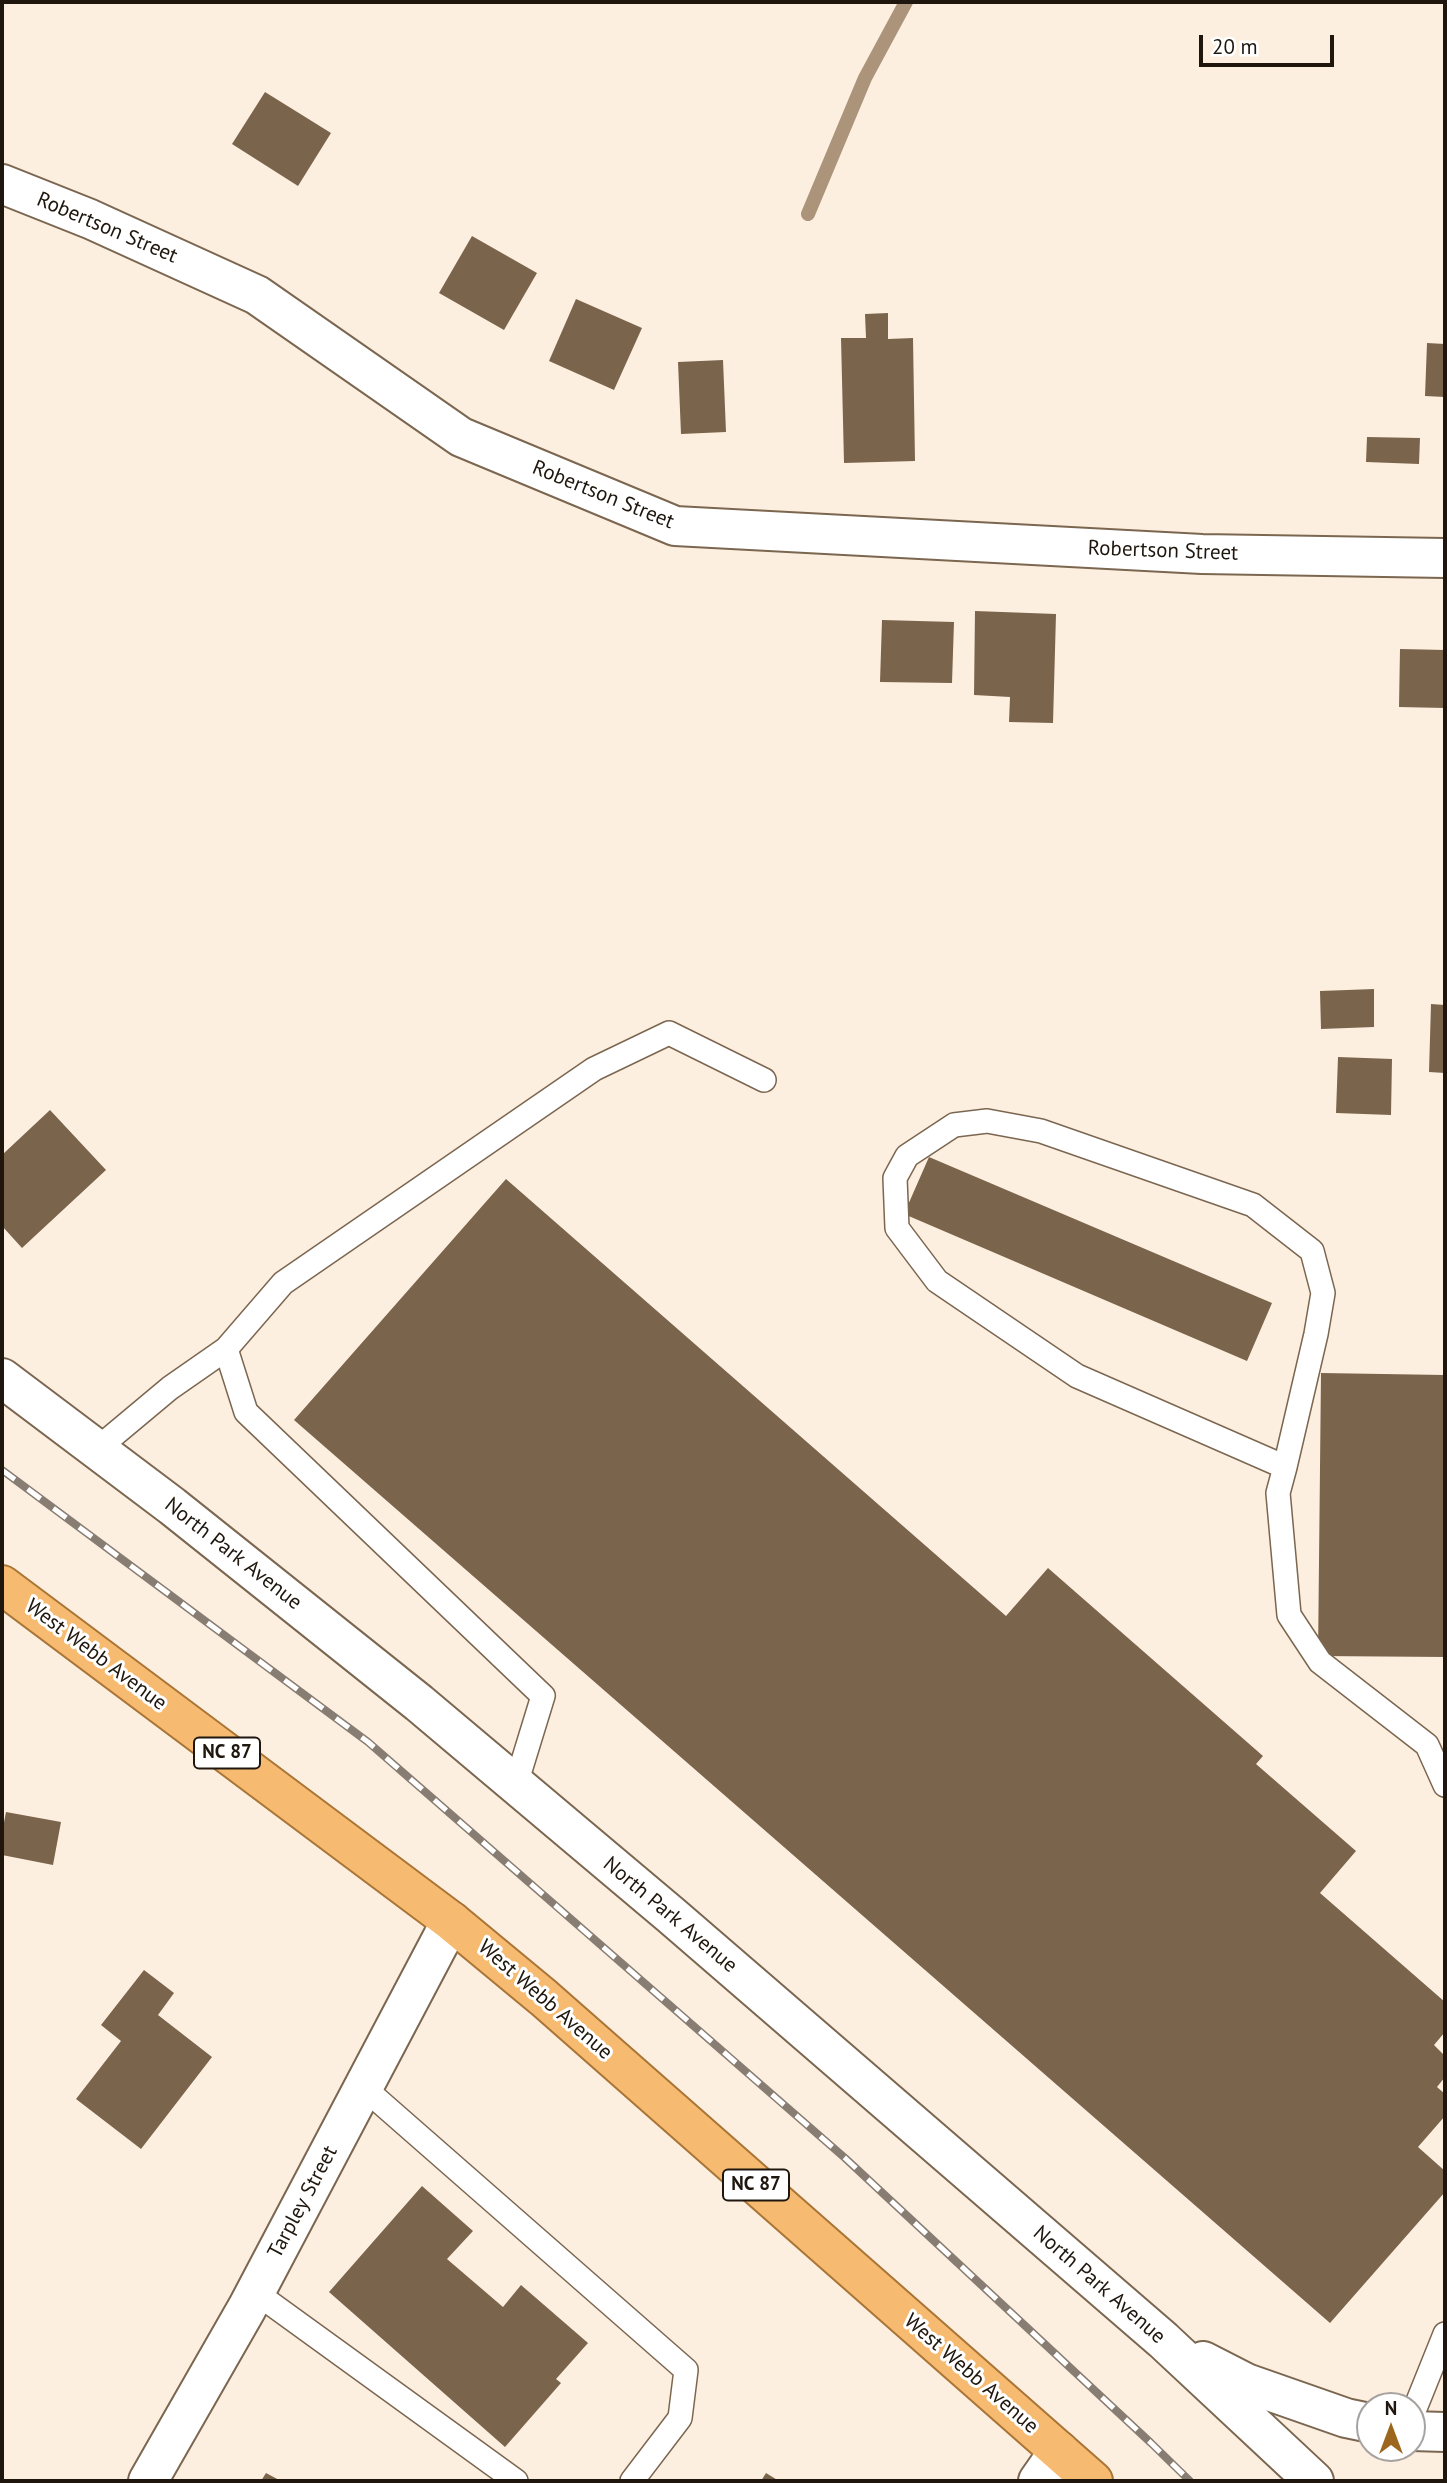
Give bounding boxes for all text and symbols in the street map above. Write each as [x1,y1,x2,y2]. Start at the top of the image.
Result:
scale bar [1202,21,1337,65]
text: 20 m [1212,33,1258,60]
street label: Robertson Street [33,187,181,269]
street label: Robertson Street [529,455,677,535]
street label: Robertson Street [1087,536,1239,566]
street label: North Park Avenue [159,1493,307,1615]
street label: West Webb Avenue [21,1594,171,1716]
road number: NC 87 [194,1737,260,1768]
street label: North Park Avenue [598,1852,742,1978]
street label: West Webb Avenue [473,1935,617,2065]
street label: Tarpley Street [263,2141,343,2263]
road number: NC 87 [723,2170,789,2200]
street label: North Park Avenue [1028,2221,1170,2349]
street label: West Webb Avenue [899,2309,1043,2439]
north arrow [1356,2392,1426,2462]
text: N [1385,2396,1397,2420]

